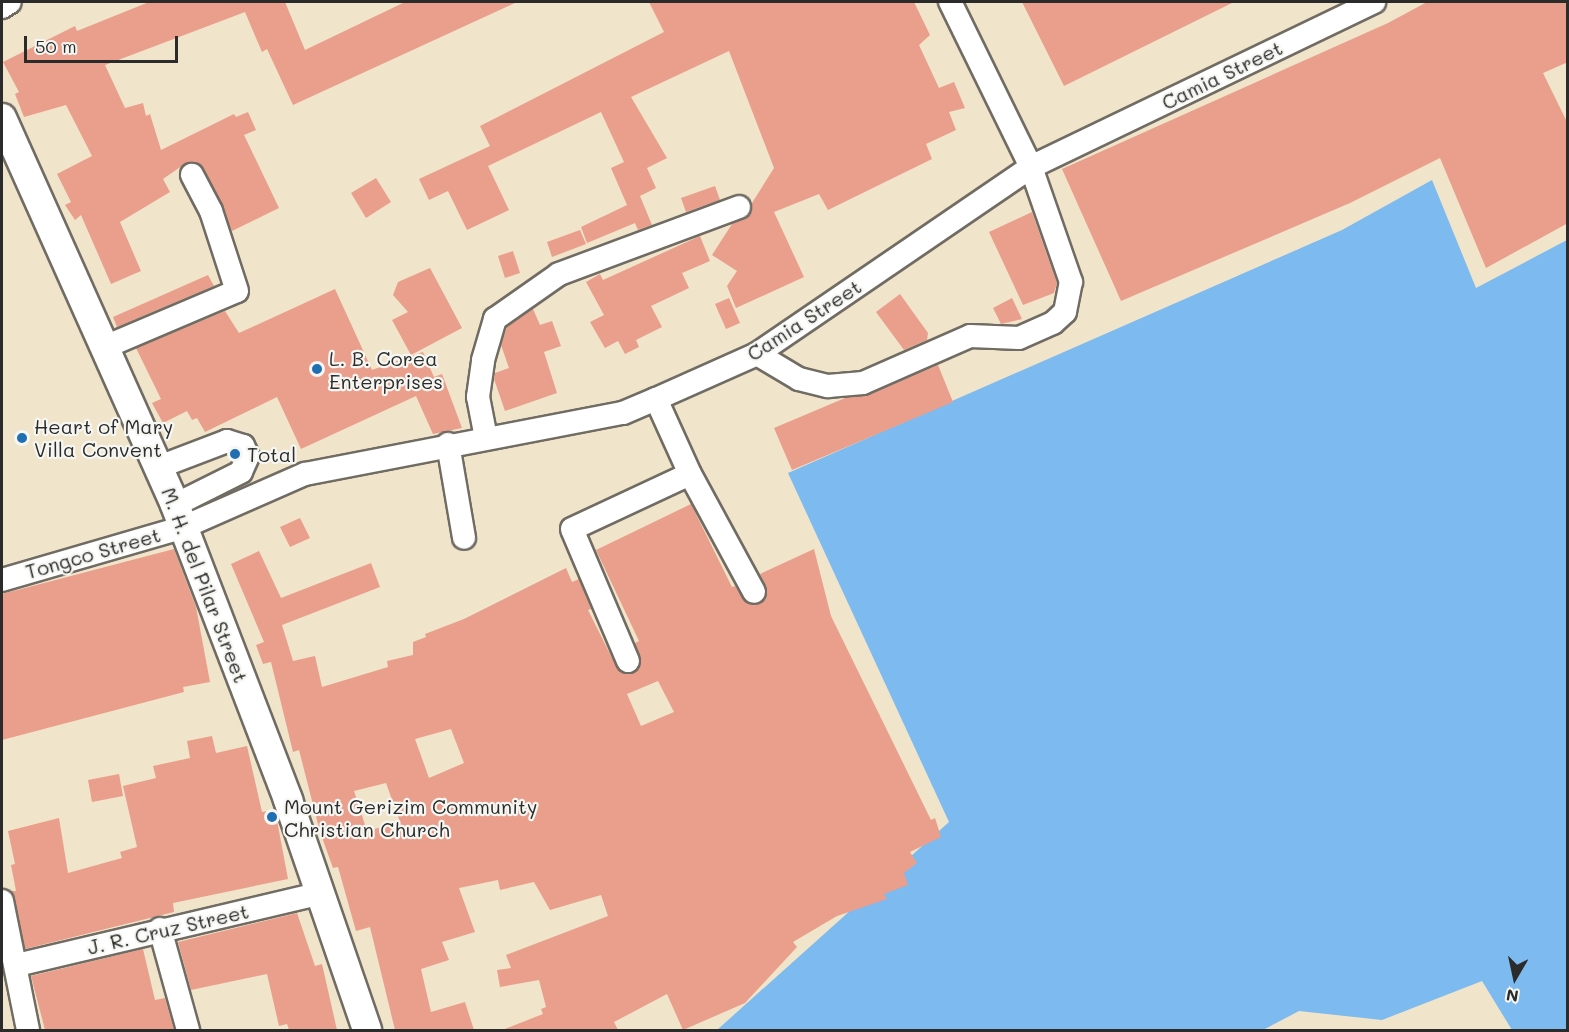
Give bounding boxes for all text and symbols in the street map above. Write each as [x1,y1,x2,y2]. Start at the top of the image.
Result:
scale bar [27,24,182,62]
text: 50 m [35,34,77,58]
street label: Camia Street [1158,35,1286,115]
street label: Camia Street [742,274,866,366]
place label: L. B. Corea Enterprises [329,346,443,393]
marker: L. B. Corea Enterprises [310,362,324,376]
place label: Heart of Mary Villa Convent [34,414,173,461]
marker: Heart of Mary Villa Convent [15,431,29,445]
place label: Total [247,442,296,466]
marker: Total [228,447,242,461]
street label: M. H. del Pilar Street [157,484,253,686]
street label: Tongco Street [23,522,163,584]
place label: Mount Gerizim Community Christian Church [284,794,537,841]
marker: Mount Gerizim Community Christian Church [265,810,279,824]
street label: J. R. Cruz Street [85,899,251,959]
north arrow [1485,948,1545,1008]
text: N [1504,985,1520,1008]

